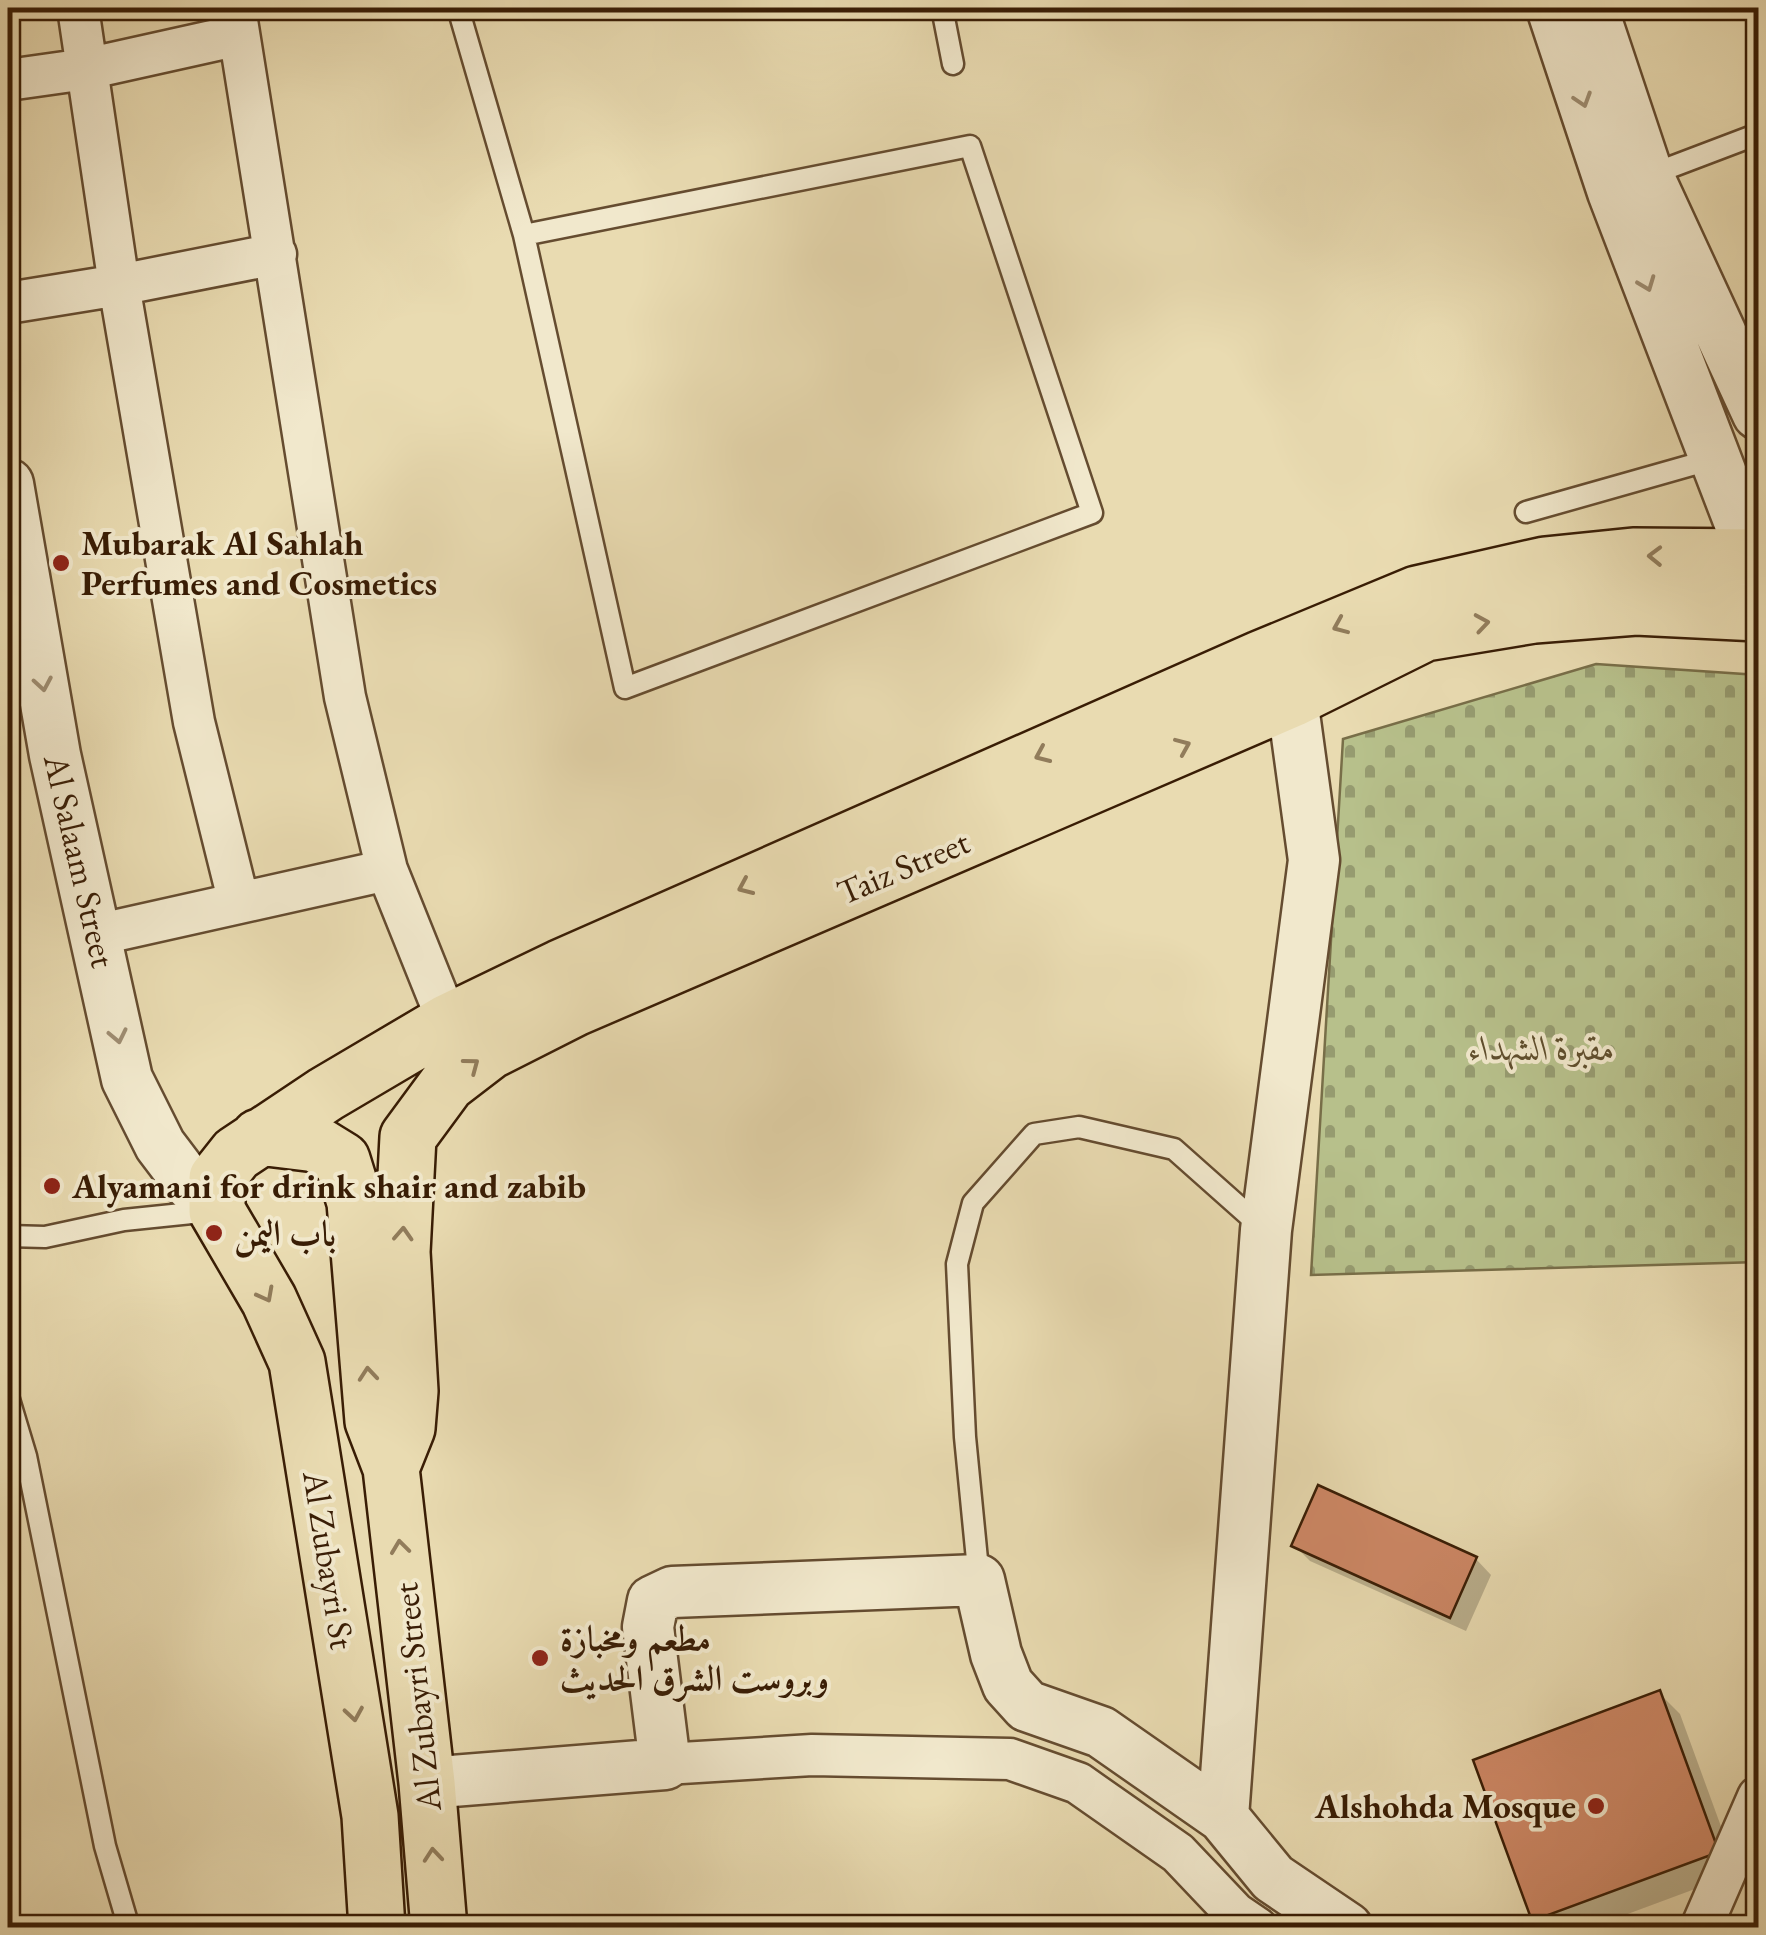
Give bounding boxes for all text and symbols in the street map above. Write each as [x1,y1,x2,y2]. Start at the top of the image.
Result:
one-way arrow [1571,91,1591,108]
one-way arrow [1635,274,1656,291]
place label: Mubarak Al Sahlah Perfumes and Cosmetics [81,520,437,605]
one-way arrow [1647,546,1663,567]
marker: Mubarak Al Sahlah Perfumes and Cosmetics [50,552,72,574]
one-way arrow [1474,613,1490,634]
one-way arrow [1332,614,1350,634]
one-way arrow [32,676,53,692]
one-way arrow [1173,738,1191,758]
one-way arrow [1034,743,1052,763]
street label: Al Salaam Street [34,749,127,972]
street label: Taiz Street [830,819,976,914]
one-way arrow [737,875,755,895]
park label: مقبرة الشهداء [1469,1025,1615,1071]
one-way arrow [106,1027,127,1044]
one-way arrow [461,1059,479,1076]
place label: Alyamani for drink shair and zabib [71,1163,586,1208]
marker: Alyamani for drink shair and zabib [41,1175,63,1197]
place label: باب اليمن [234,1210,336,1258]
marker: باب اليمن [203,1222,225,1244]
one-way arrow [392,1225,413,1241]
one-way arrow [254,1285,273,1303]
one-way arrow [358,1365,380,1381]
street label: Al Zubayri St [293,1467,366,1652]
one-way arrow [390,1539,411,1555]
street label: Al Zubayri Street [382,1581,451,1815]
place label: مطعم ومخبازة وبروست الشرق الحديث [560,1615,829,1703]
marker: مطعم ومخبازة وبروست الشرق الحديث [529,1647,551,1669]
one-way arrow [342,1706,363,1722]
place label: Alshohda Mosque [1314,1783,1576,1828]
marker: Alshohda Mosque [1585,1795,1607,1817]
one-way arrow [423,1847,445,1863]

